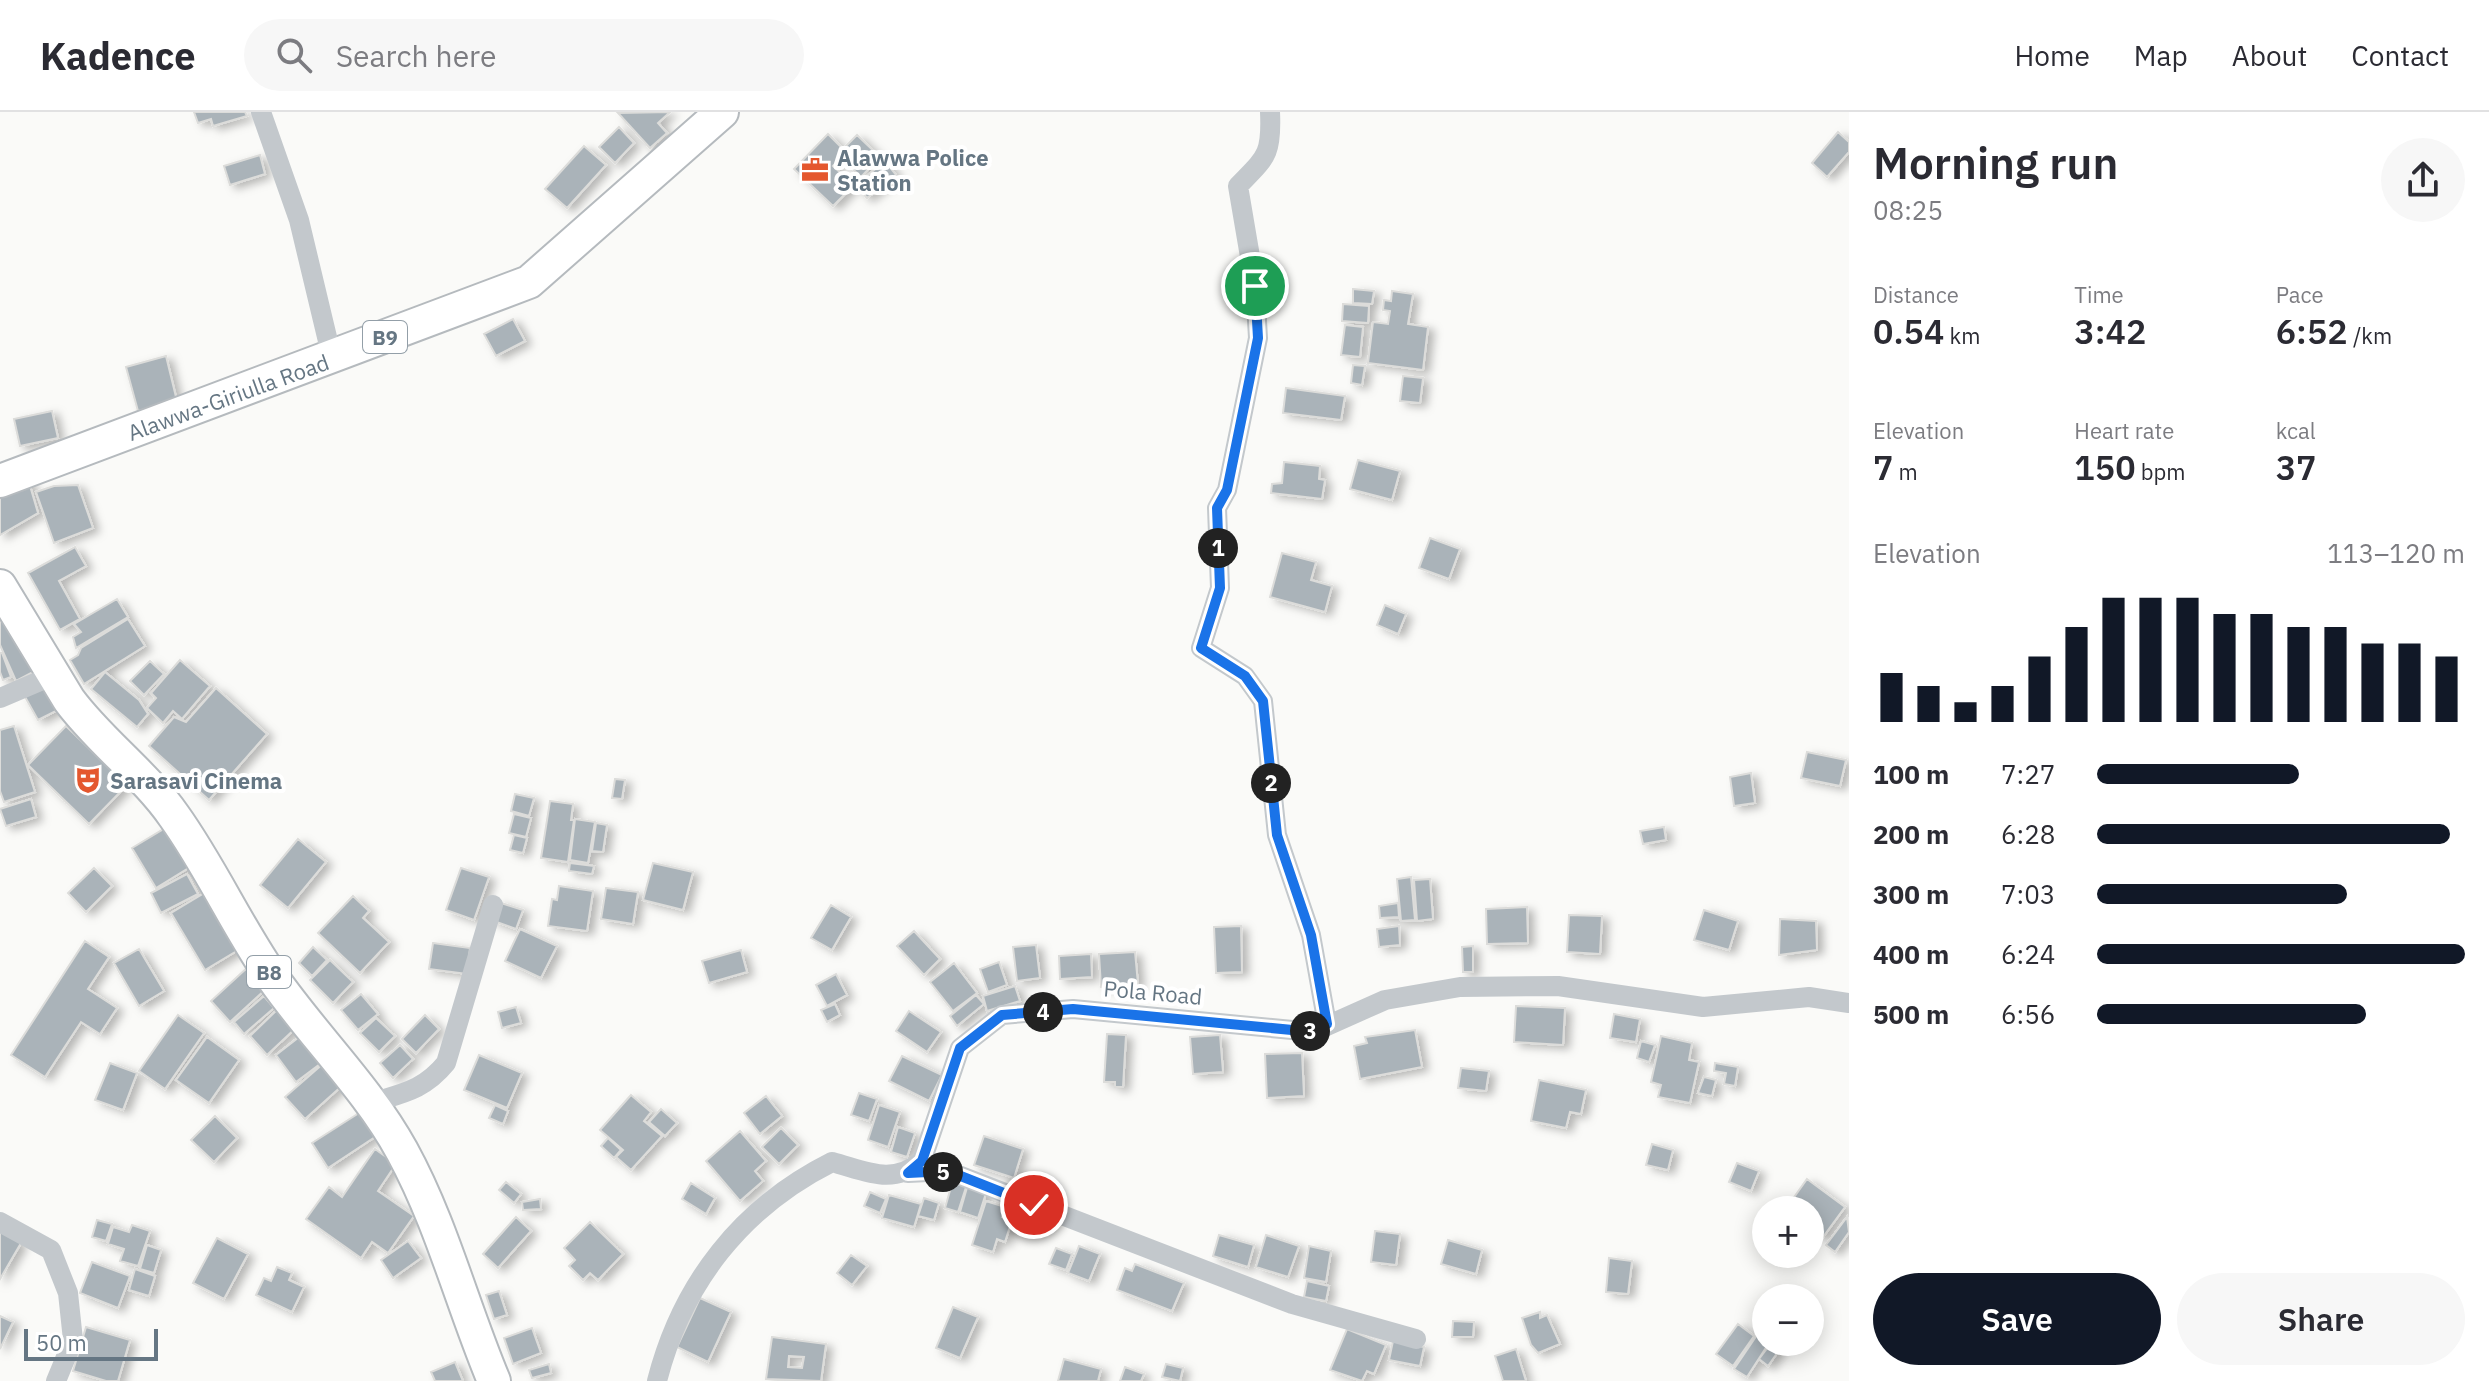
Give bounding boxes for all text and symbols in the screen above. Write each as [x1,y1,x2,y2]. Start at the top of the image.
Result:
search box [244,19,804,91]
text: Kadence [40,31,196,80]
icon: search [272,33,316,77]
text: Search here [336,36,496,75]
text: Home [2014,37,2090,74]
text: Map [2134,37,2188,74]
text: About [2232,37,2307,74]
text: Contact [2351,37,2449,74]
text: Morning run [1873,134,2118,191]
button: share [2381,138,2465,222]
place label: Alawwa Police Station [837,143,989,197]
office icon: Alawwa Police Station [800,155,830,185]
text: 08:25 [1873,193,1943,227]
pin [1221,252,1289,320]
icon: arrive [1233,264,1277,308]
text: Distance [1873,280,1959,309]
text: Time [2074,280,2124,309]
text: Pace [2276,280,2324,309]
text: 0.54 [1873,309,1944,353]
text: 3:42 [2074,309,2146,353]
text: 6:52 [2276,309,2348,353]
road number: B9 [363,321,407,353]
text: km [1944,321,1980,350]
text: /km [2348,321,2392,350]
street label: Alawwa-Giriulla Road [123,347,333,447]
text: Elevation [1873,416,1964,445]
text: Heart rate [2074,416,2174,445]
text: kcal [2276,416,2316,445]
text: 7 [1873,445,1893,489]
text: 150 [2074,445,2136,489]
text: 37 [2276,445,2316,489]
text: m [1893,457,1918,486]
text: bpm [2136,457,2185,486]
pin: 1 [1198,528,1238,568]
text: 1 [1211,533,1225,562]
text: Elevation [1873,536,1981,570]
text: 113–120 m [2327,536,2465,570]
text: 100 m [1873,757,1949,791]
text: 7:27 [2001,757,2055,791]
pin: 2 [1251,763,1291,803]
theatre icon: Sarasavi Cinema [73,765,103,795]
place label: Sarasavi Cinema [110,766,282,795]
text: 2 [1264,768,1278,797]
text: 200 m [1873,817,1949,851]
text: 6:28 [2001,817,2055,851]
text: 300 m [1873,877,1949,911]
text: 7:03 [2001,877,2055,911]
text: 400 m [1873,937,1949,971]
text: 6:24 [2001,937,2055,971]
road number: B8 [247,956,291,988]
street label: Pola Road [1103,973,1203,1011]
pin: 4 [1023,992,1063,1032]
text: 4 [1036,997,1050,1026]
text: 500 m [1873,997,1949,1031]
text: 6:56 [2001,997,2055,1031]
pin: 3 [1290,1011,1330,1051]
text: 3 [1303,1016,1317,1045]
pin: 5 [923,1152,963,1192]
text: 5 [936,1157,950,1186]
pin [1000,1171,1068,1239]
icon: check [1012,1183,1056,1227]
map controls [1752,1196,1824,1356]
button: + [1752,1196,1824,1268]
button: Save [1873,1273,2161,1365]
button: Share [2177,1273,2465,1365]
button: − [1752,1284,1824,1356]
scale bar [24,1325,158,1361]
text: 50 m [36,1328,87,1357]

